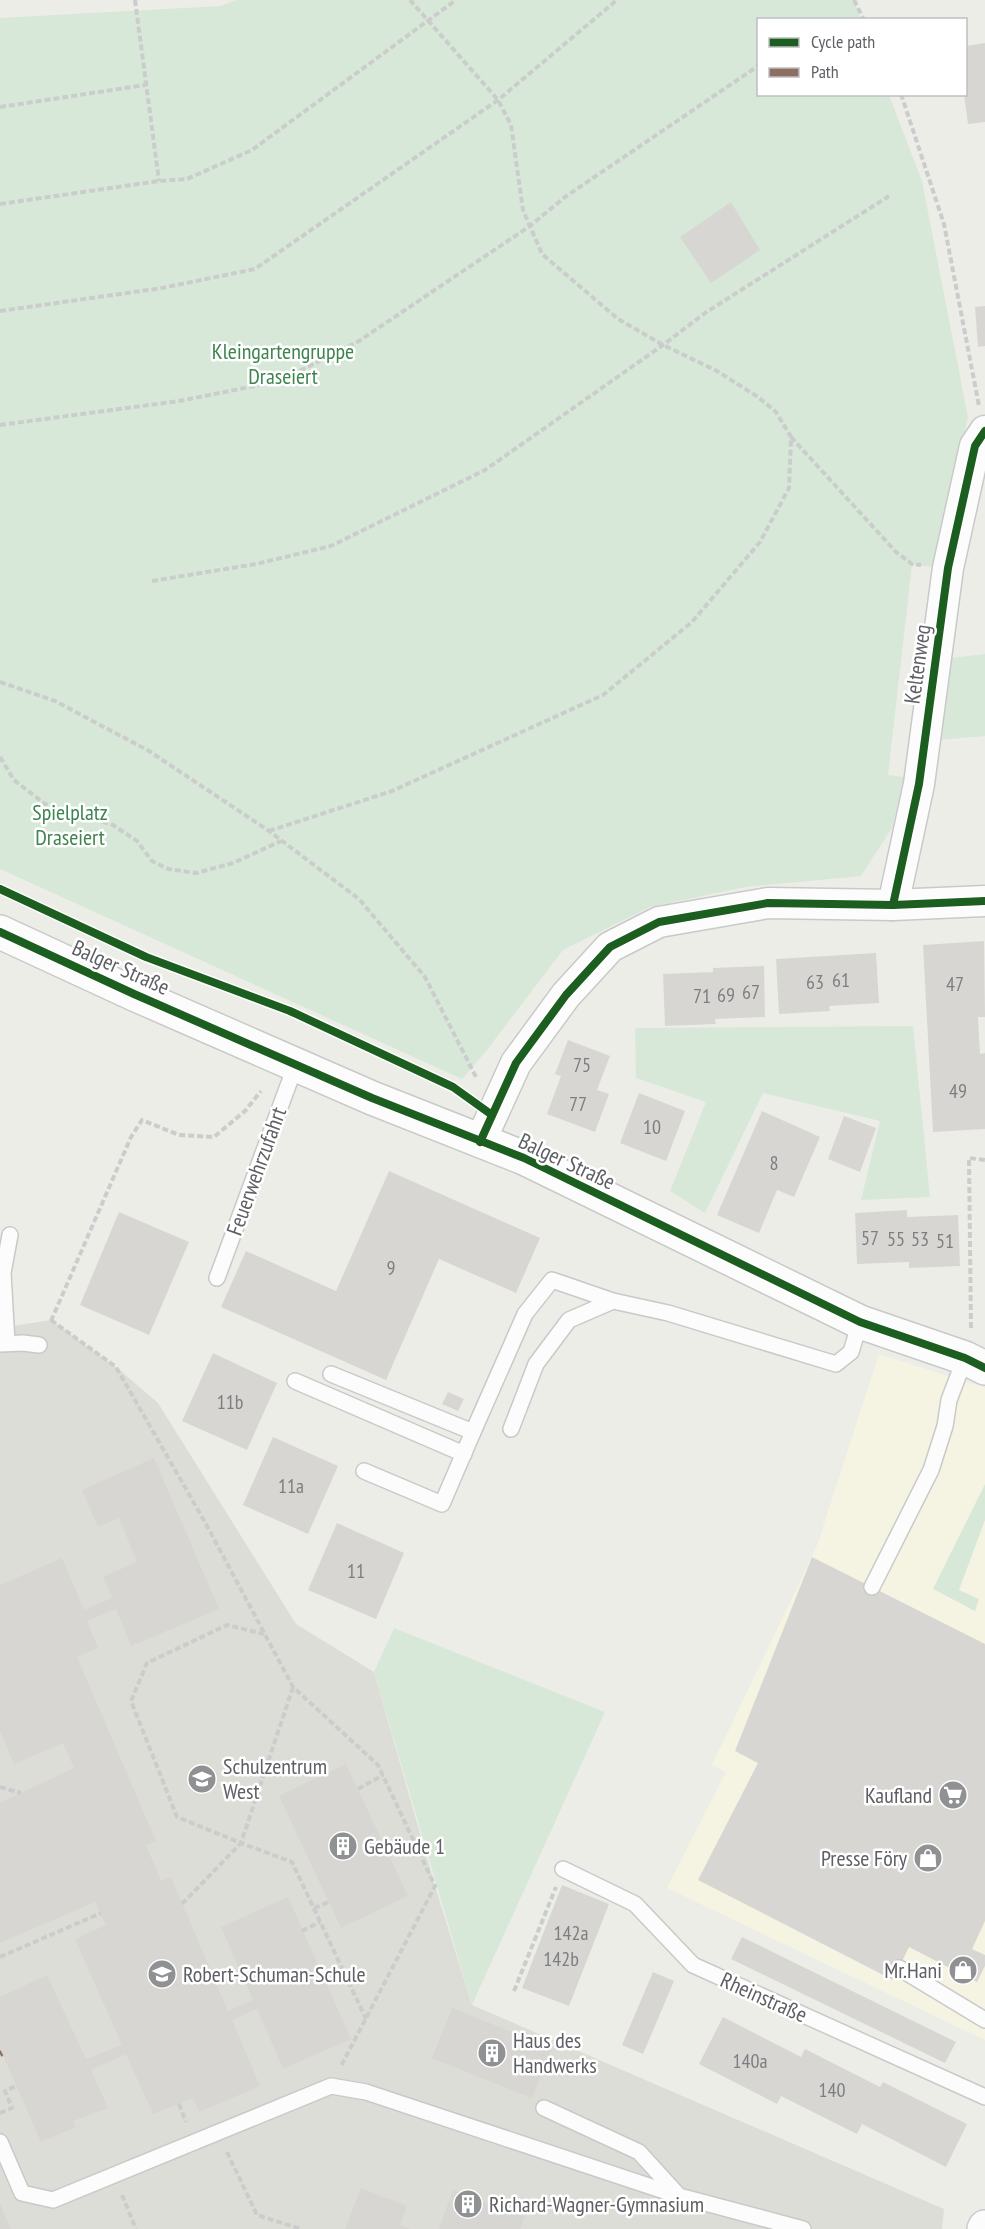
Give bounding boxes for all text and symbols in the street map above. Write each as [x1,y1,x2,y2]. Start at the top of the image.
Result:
legend [757,18,967,96]
text: Cycle path [811,30,875,53]
text: Path [811,60,839,83]
park label: Kleingartengruppe Draseiert [212,337,354,390]
street label: Keltenweg [898,622,936,706]
park label: Spielplatz Draseiert [32,798,108,851]
street label: Balger Straße [68,933,174,1001]
house number: 61 [832,967,850,993]
house number: 63 [806,969,824,995]
house number: 47 [946,971,964,997]
house number: 67 [742,979,760,1005]
house number: 69 [717,982,735,1008]
house number: 71 [693,983,711,1009]
house number: 75 [573,1052,591,1078]
house number: 49 [949,1078,967,1104]
house number: 77 [569,1091,587,1117]
street label: Feuerwehrzufahrt [220,1103,292,1239]
house number: 10 [643,1114,661,1140]
street label: Balger Straße [514,1126,620,1196]
house number: 8 [770,1150,779,1176]
house number: 57 [861,1225,879,1251]
house number: 55 [887,1226,905,1252]
house number: 53 [911,1226,929,1252]
house number: 51 [936,1228,954,1254]
house number: 9 [387,1255,396,1281]
house number: 11b [217,1389,243,1415]
house number: 11a [278,1473,304,1499]
house number: 11 [347,1558,365,1584]
place label: Schulzentrum West [223,1752,327,1805]
school or university icon: Schulzentrum West [186,1763,218,1795]
supermarket icon: Kaufland [937,1779,969,1811]
place label: Kaufland [865,1781,932,1809]
building icon: Gebäude 1 [327,1830,359,1862]
place label: Gebäude 1 [364,1832,445,1860]
shop icon: Presse Föry [912,1842,944,1874]
place label: Presse Föry [821,1844,908,1872]
house number: 142a [554,1920,589,1946]
house number: 142b [543,1946,579,1972]
shop icon: Mr.Hani [947,1954,979,1986]
place label: Mr.Hani [884,1956,942,1984]
school or university icon: Robert-Schuman-Schule [146,1958,178,1990]
place label: Robert-Schuman-Schule [183,1960,366,1988]
street label: Rheinstraße [716,1966,812,2028]
place label: Haus des Handwerks [513,2026,597,2079]
building icon: Haus des Handwerks [476,2037,508,2069]
house number: 140a [733,2048,768,2074]
house number: 140 [819,2077,846,2103]
building icon: Richard-Wagner-Gymnasium [452,2188,484,2220]
place label: Richard-Wagner-Gymnasium [489,2190,704,2218]

